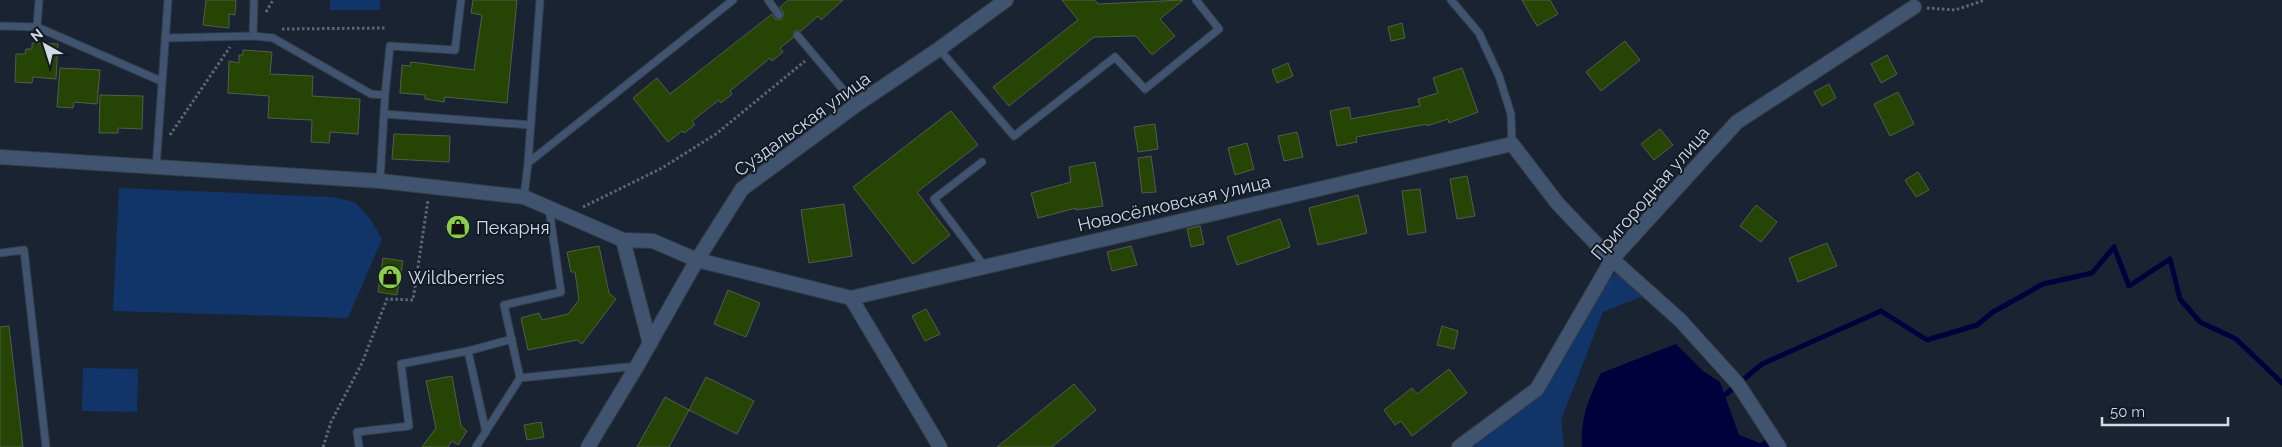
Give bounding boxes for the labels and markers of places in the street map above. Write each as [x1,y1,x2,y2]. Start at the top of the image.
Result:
shop icon: Пекарня [445,214,471,240]
place label: Пекарня [476,217,549,238]
shop icon: Wildberries [377,264,403,290]
place label: Wildberries [408,267,505,288]

